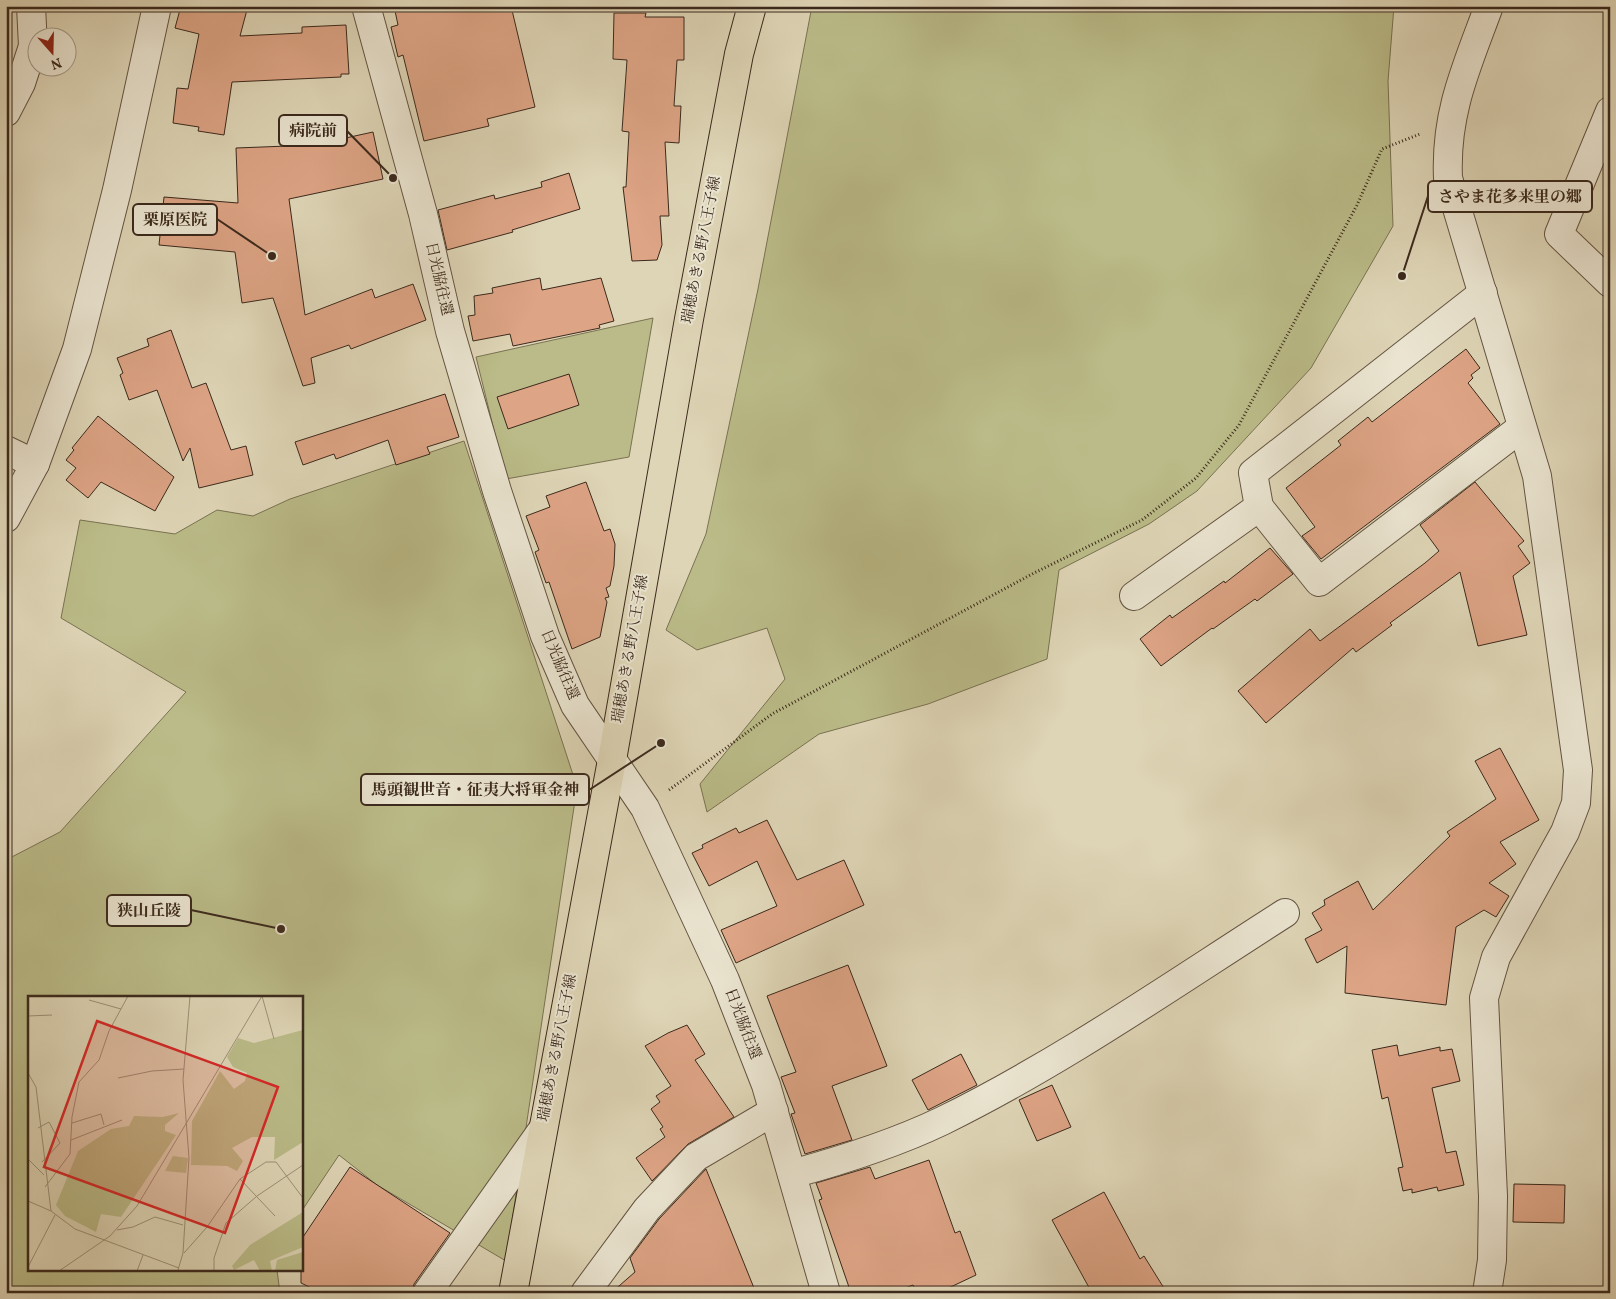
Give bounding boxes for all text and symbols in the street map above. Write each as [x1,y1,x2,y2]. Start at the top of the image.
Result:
north arrow [28,28,78,78]
text: N [48,52,64,73]
callout: 病院前 [279,115,347,146]
text: 病院前 [289,121,337,143]
street label: 瑞穂あきる野八王子線 [677,174,727,326]
callout: さやま花多来里の郷 [1428,181,1592,212]
text: さやま花多来里の郷 [1438,187,1582,209]
callout: 栗原医院 [133,204,217,235]
text: 栗原医院 [143,210,207,232]
street label: 日光脇往還 [419,240,457,318]
street label: 瑞穂あきる野八王子線 [608,573,654,725]
street label: 日光脇往還 [535,626,583,704]
callout: 馬頭観世音・征夷大将軍金神 [361,774,589,805]
text: 馬頭観世音・征夷大将軍金神 [371,780,579,802]
callout: 狭山丘陵 [107,895,191,926]
text: 狭山丘陵 [117,901,181,923]
street label: 瑞穂あきる野八王子線 [533,972,583,1124]
street label: 日光脇往還 [719,985,765,1063]
inset map [28,996,302,1272]

